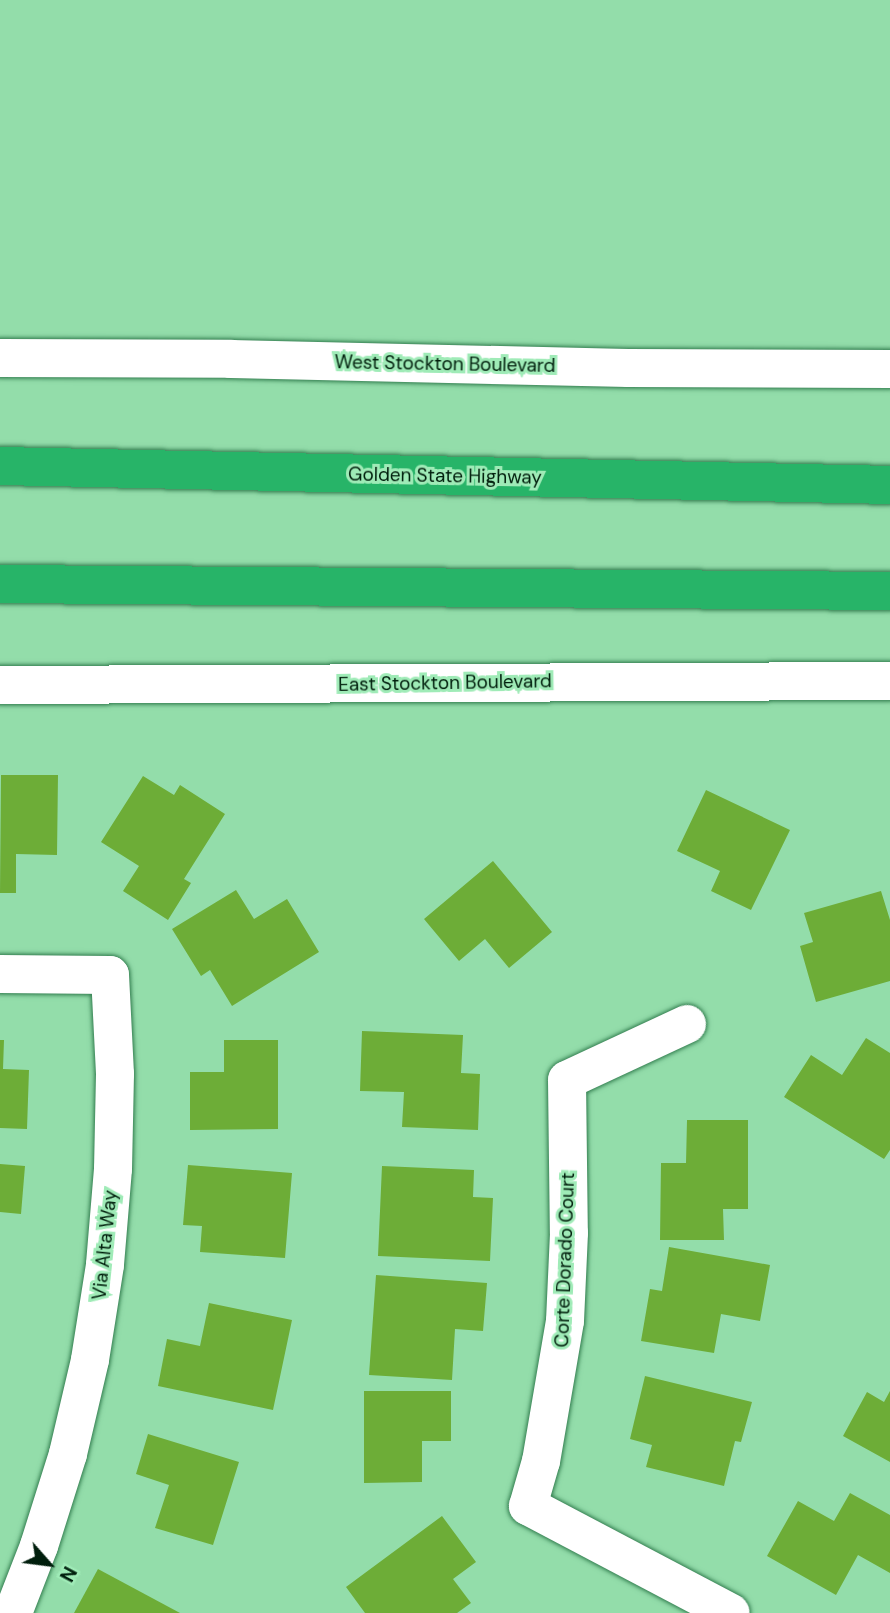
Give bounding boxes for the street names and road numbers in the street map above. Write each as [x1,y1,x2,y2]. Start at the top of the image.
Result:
street label: West Stockton Boulevard [334,351,556,377]
street label: Golden State Highway [348,463,542,489]
street label: East Stockton Boulevard [338,670,552,696]
street label: Corte Dorado Court [551,1172,579,1348]
street label: Via Alta Way [88,1189,122,1301]

